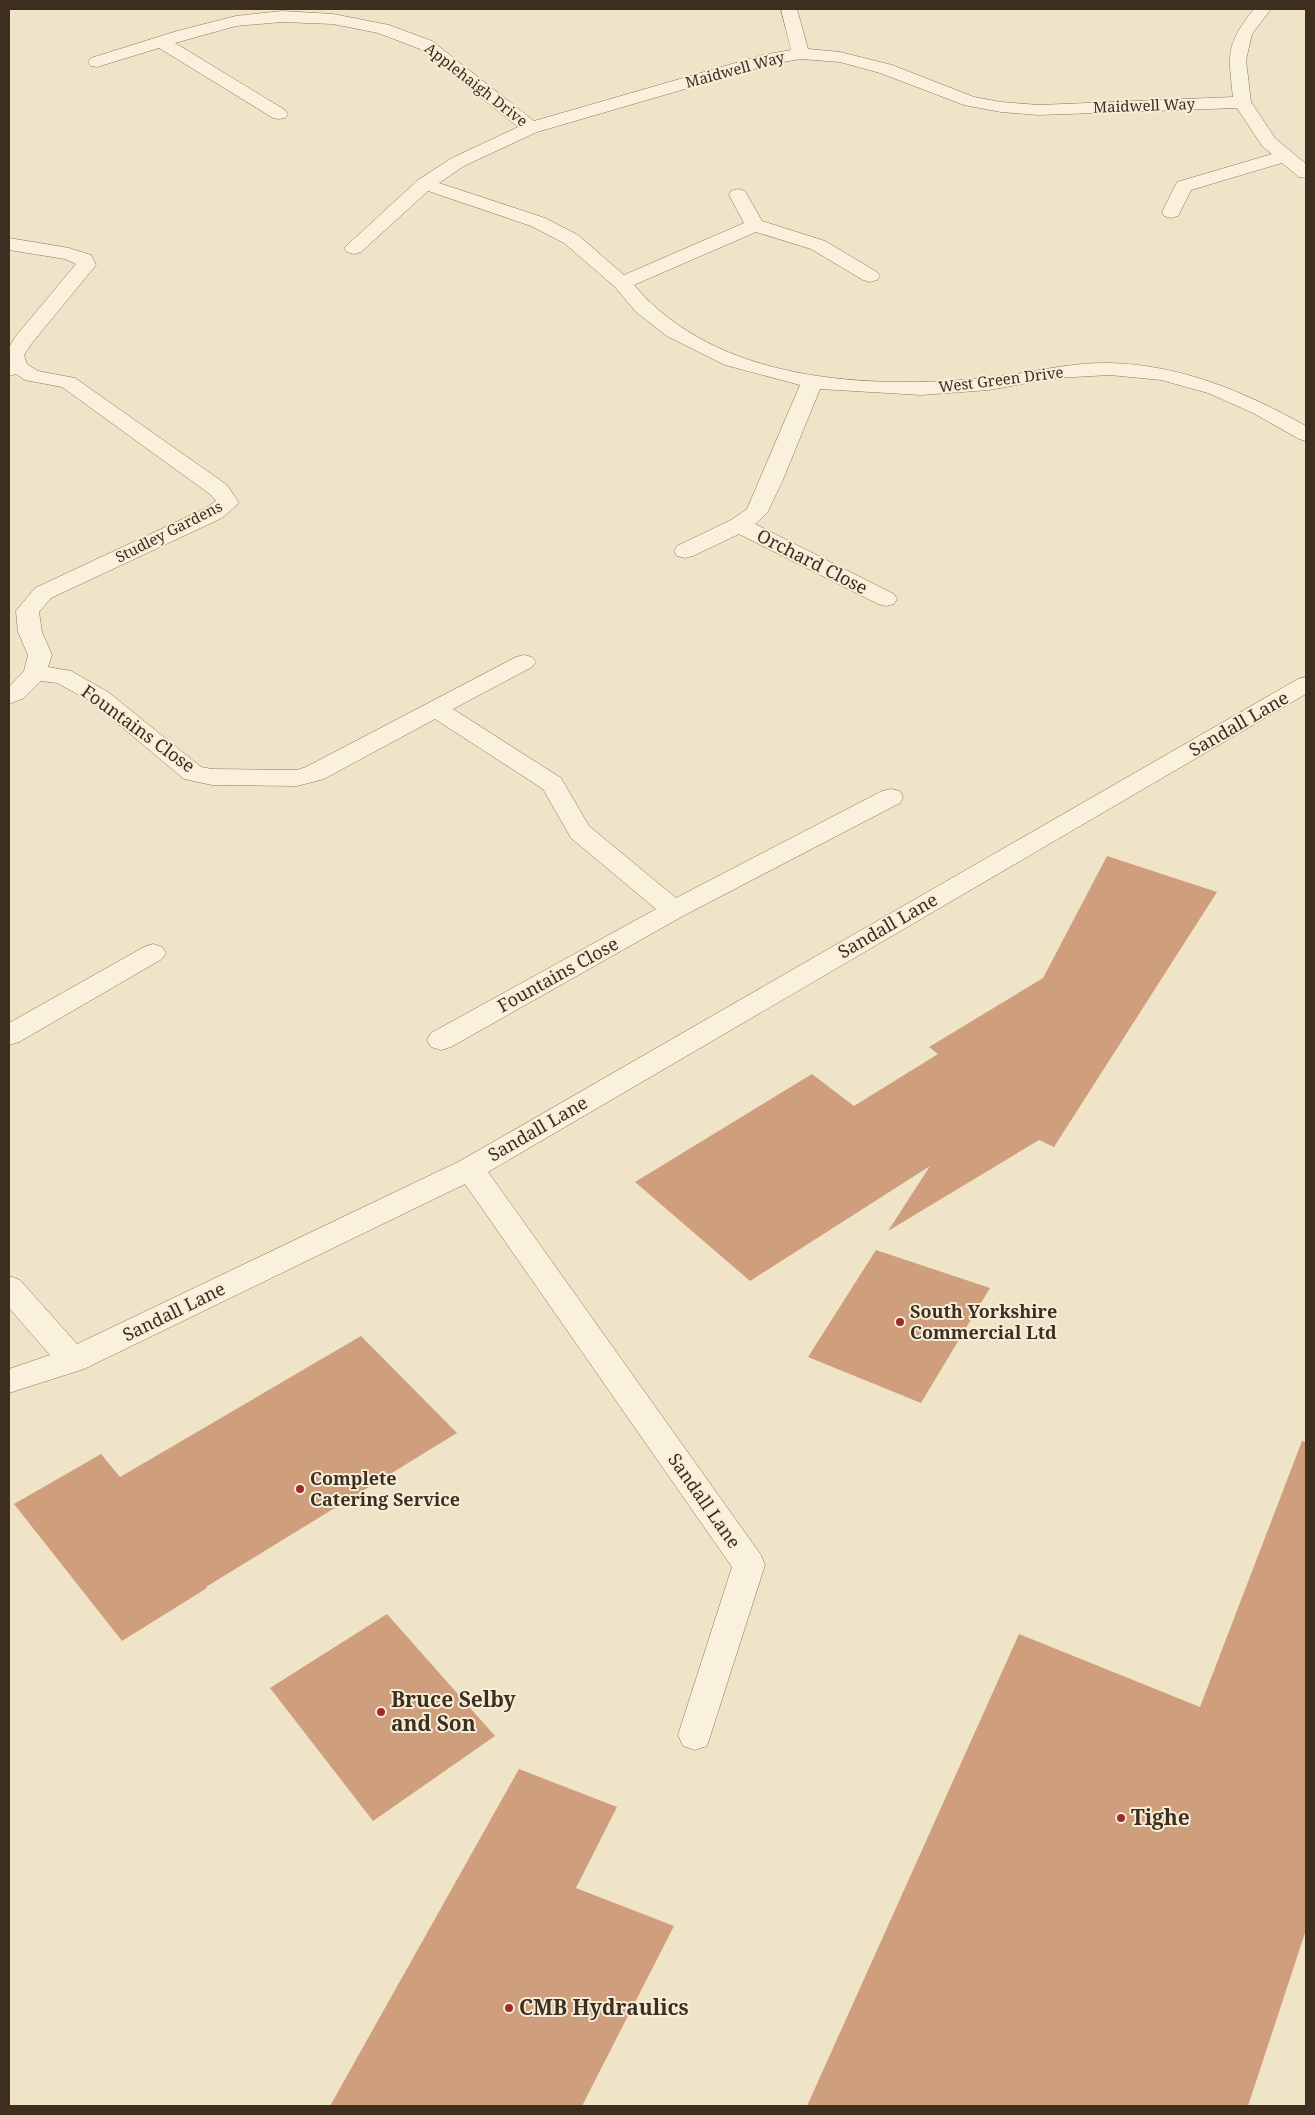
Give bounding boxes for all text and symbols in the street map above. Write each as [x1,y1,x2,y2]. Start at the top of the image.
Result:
street label: Applehaigh Drive [421,38,532,131]
street label: Maidwell Way [683,46,787,92]
street label: Maidwell Way [1093,93,1196,117]
street label: West Green Drive [937,361,1064,397]
street label: Studley Gardens [112,496,225,567]
street label: Orchard Close [753,523,872,599]
street label: Fountains Close [77,679,200,777]
street label: Sandall Lane [1184,685,1293,761]
street label: Sandall Lane [833,887,942,963]
street label: Fountains Close [493,931,622,1017]
street label: Sandall Lane [483,1090,592,1166]
street label: Sandall Lane [118,1276,229,1346]
place label: South Yorkshire Commercial Ltd [910,1299,1057,1344]
marker: South Yorkshire Commercial Ltd [894,1316,906,1328]
street label: Sandall Lane [663,1448,747,1553]
place label: Complete Catering Service [310,1466,460,1511]
marker: Complete Catering Service [294,1483,306,1495]
place label: Bruce Selby and Son [391,1685,516,1737]
marker: Bruce Selby and Son [375,1706,387,1718]
place label: Tighe [1131,1803,1190,1831]
marker: Tighe [1115,1812,1127,1824]
place label: CMB Hydraulics [519,1993,689,2021]
marker: CMB Hydraulics [503,2002,515,2014]

